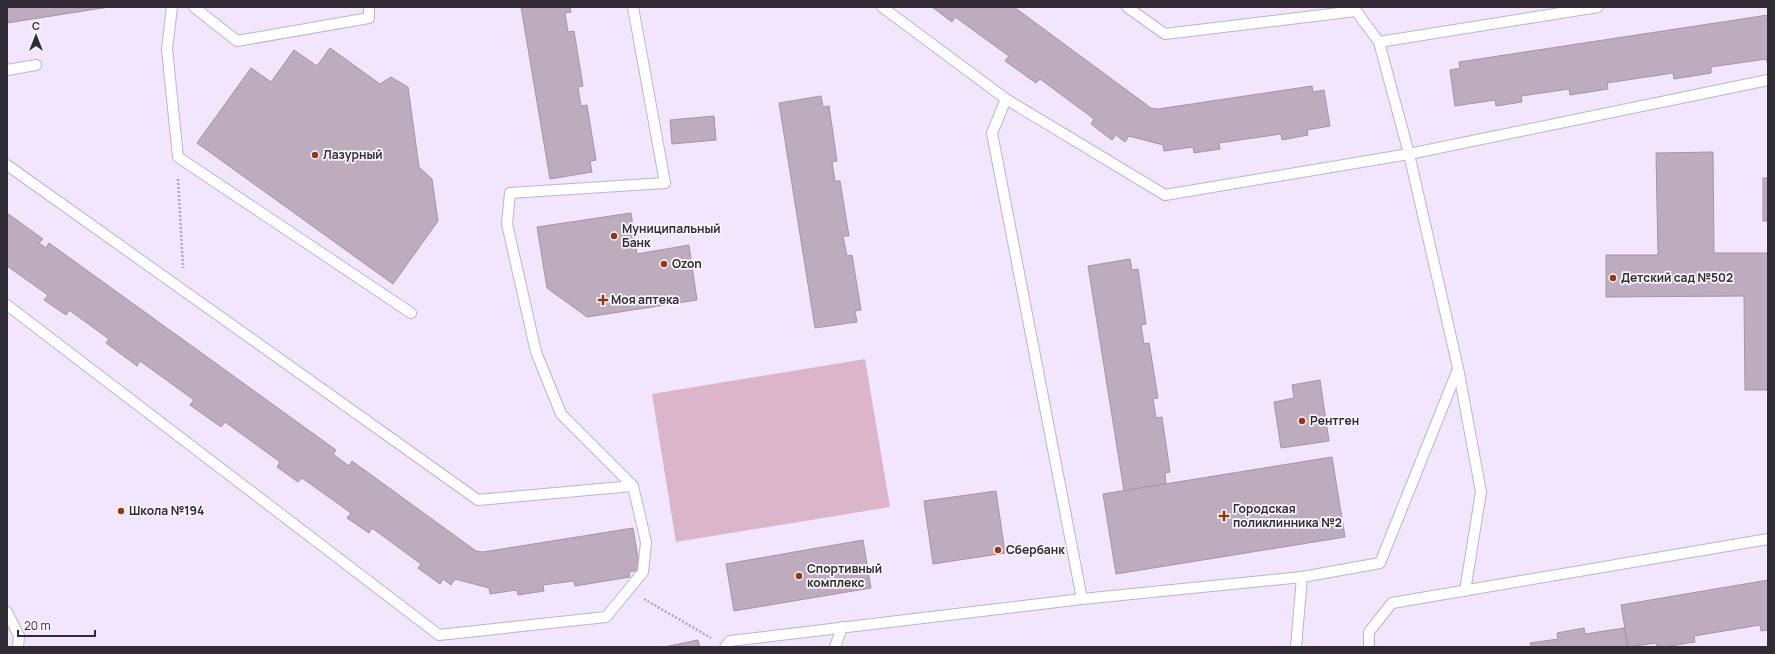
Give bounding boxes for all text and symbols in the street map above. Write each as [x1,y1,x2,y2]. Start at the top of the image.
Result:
north arrow [16,16,56,56]
text: С [32,18,40,33]
place label: Лазурный [323,146,383,163]
marker: Лазурный [310,150,320,160]
place label: Муниципальный Банк [622,220,721,251]
marker: Муниципальный Банк [609,231,619,241]
place label: Ozon [672,255,702,272]
marker: Ozon [659,259,669,269]
place label: Детский сад №502 [1621,269,1733,286]
marker: Детский сад №502 [1608,273,1618,283]
place label: Моя аптека [611,291,679,308]
marker: Моя аптека [598,295,608,305]
place label: Рентген [1310,412,1359,429]
marker: Рентген [1297,416,1307,426]
place label: Городская поликлинника №2 [1233,500,1342,531]
place label: Школа №194 [129,502,204,519]
marker: Школа №194 [116,506,126,516]
marker: Городская поликлинника №2 [1218,510,1230,522]
place label: Сбербанк [1006,541,1065,558]
marker: Сбербанк [993,545,1003,555]
place label: Спортивный комплекс [807,560,882,591]
marker: Спортивный комплекс [794,571,804,581]
scale bar [18,612,95,638]
text: 20 m [24,617,51,634]

